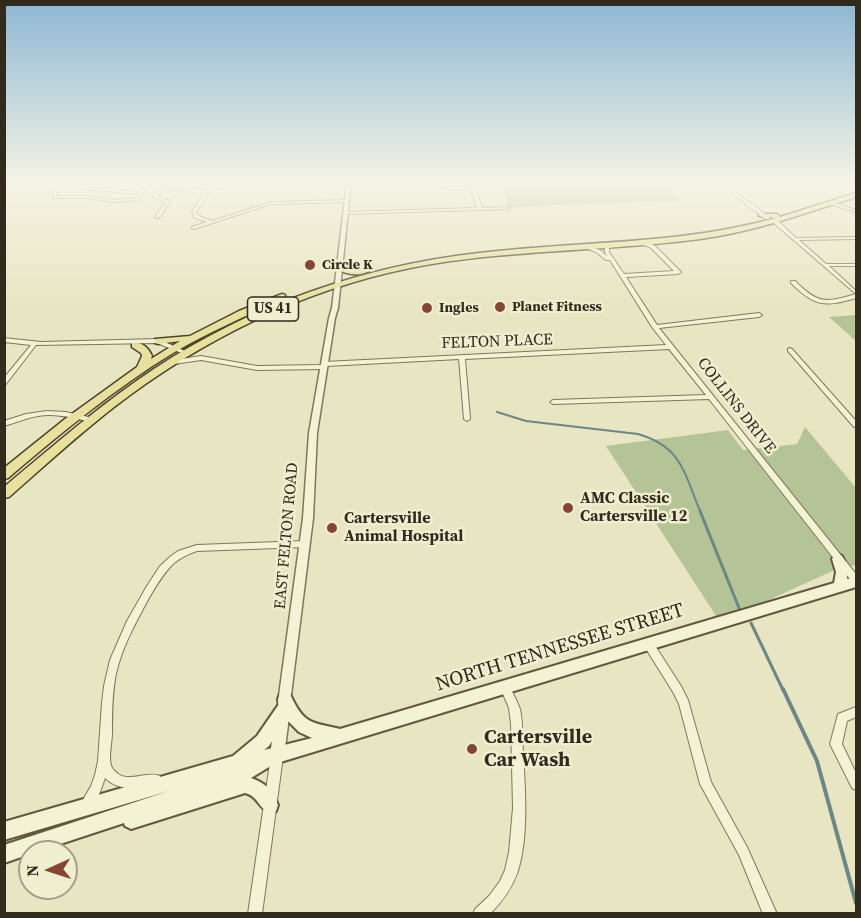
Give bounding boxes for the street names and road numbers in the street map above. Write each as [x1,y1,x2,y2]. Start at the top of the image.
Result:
road number: US 41 [248,297,298,321]
street label: FELTON PLACE [441,330,553,354]
street label: COLLINS DRIVE [693,354,779,458]
street label: EAST FELTON ROAD [271,462,303,610]
street label: NORTH TENNESSEE STREET [433,599,687,697]

